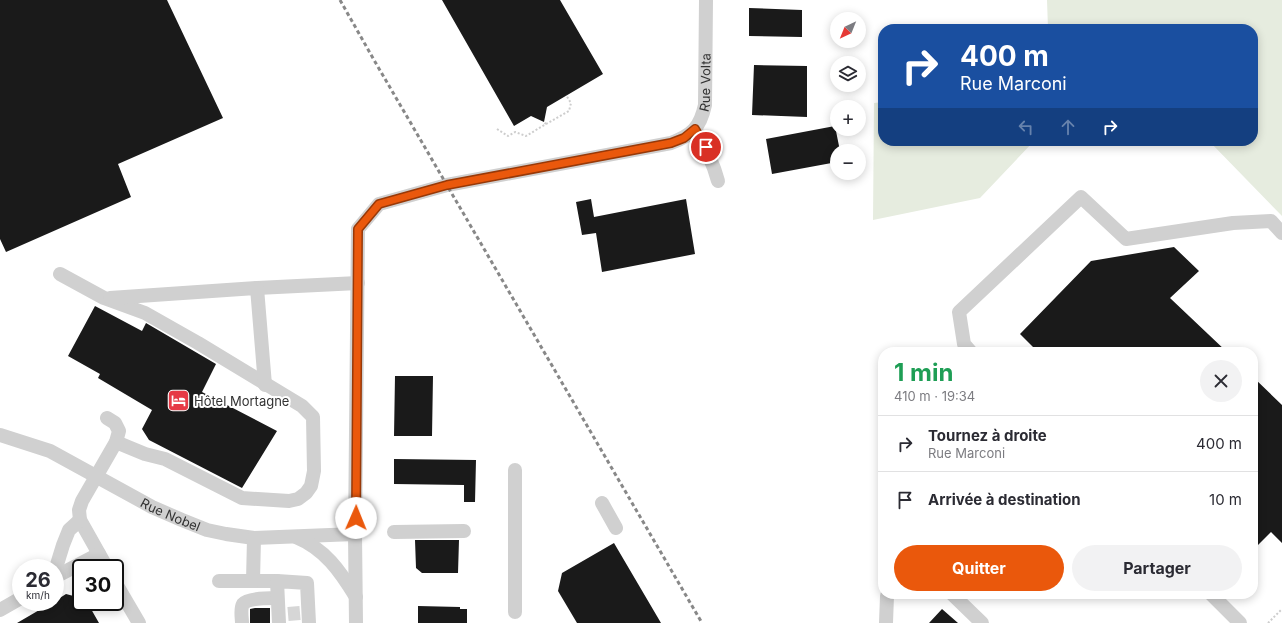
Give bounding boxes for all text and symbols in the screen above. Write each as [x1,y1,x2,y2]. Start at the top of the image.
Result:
north arrow [830,12,866,48]
map controls [830,12,866,180]
text: 400 m [960,39,1049,73]
icon: right [894,40,946,92]
street label: Rue Volta [696,53,713,113]
button: layers [830,56,866,92]
text: Rue Marconi [960,73,1067,94]
button: + [830,100,866,136]
icon: left [1015,116,1037,138]
icon: ahead [1057,116,1079,138]
icon: right [1099,116,1121,138]
pin [689,130,723,164]
icon: arrive [695,136,717,158]
button: − [830,144,866,180]
text: 1 min [894,358,953,387]
button: close [1200,360,1242,402]
hotel icon: Hôtel Mortagne [165,388,191,414]
text: 410 m · 19:34 [894,388,975,404]
place label: Hôtel Mortagne [194,393,289,409]
text: Tournez à droite [928,426,1047,445]
icon: right [894,433,916,455]
text: 400 m [1196,434,1242,453]
text: Rue Marconi [928,445,1005,461]
icon: arrive [894,489,916,511]
text: Arrivée à destination [928,490,1081,509]
text: 10 m [1209,490,1242,509]
street label: Rue Nobel [138,494,203,535]
position arrow [335,497,377,539]
button: Quitter [894,545,1064,591]
button: Partager [1072,545,1242,591]
speed limit sign: 30 [72,559,124,611]
text: 26 [25,568,51,592]
text: km/h [26,589,50,601]

